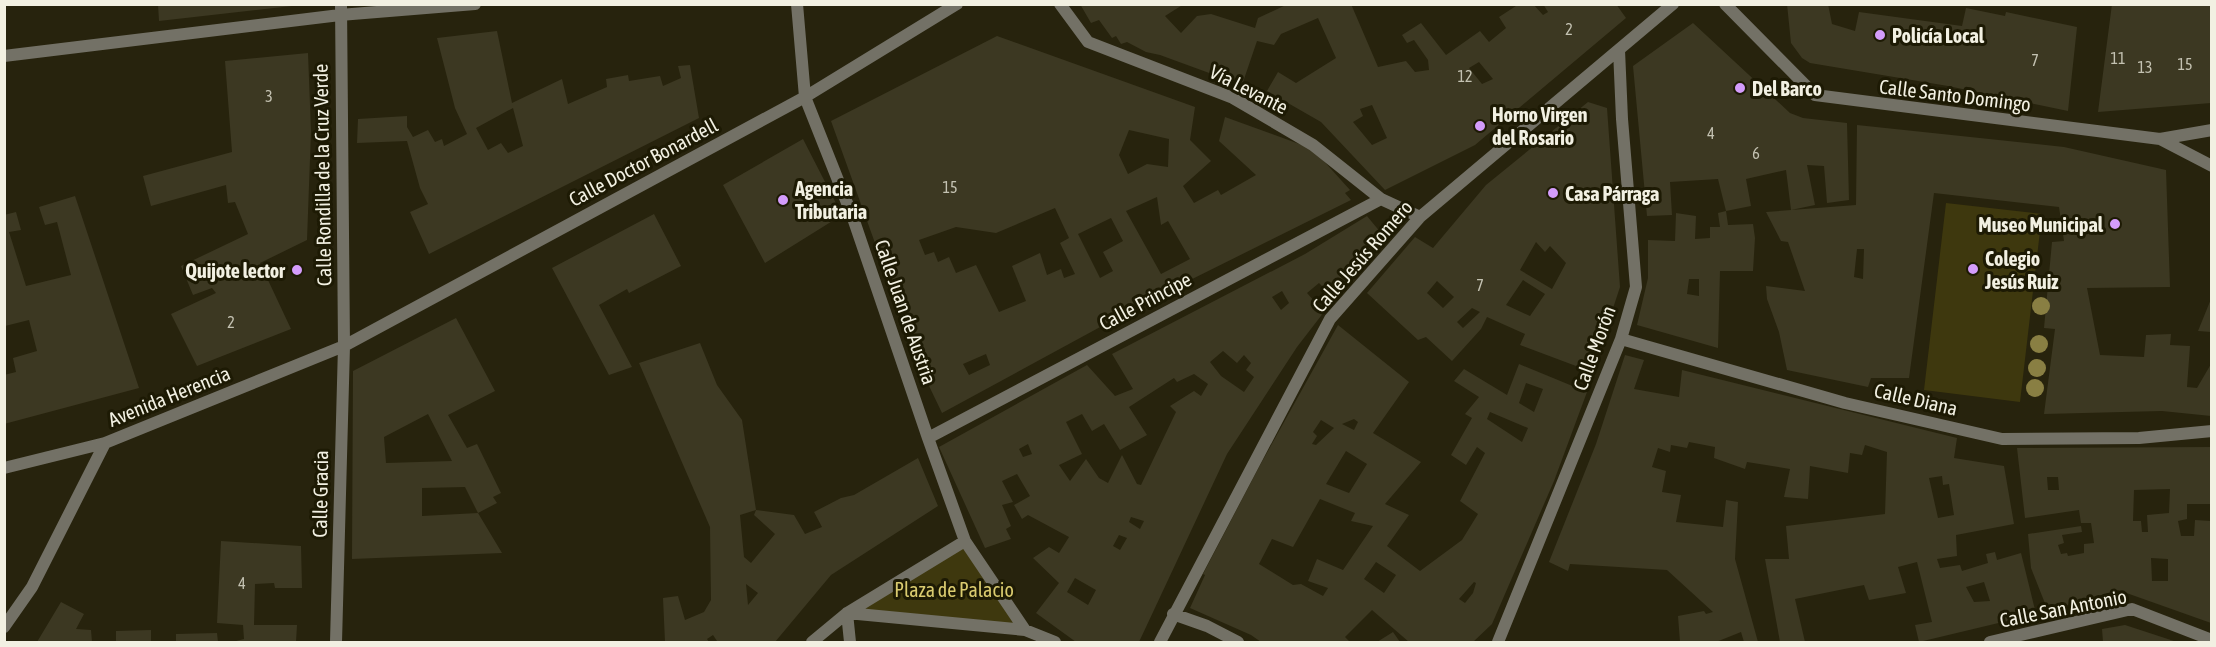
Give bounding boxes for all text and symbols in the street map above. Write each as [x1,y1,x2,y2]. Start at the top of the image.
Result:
house number: 2 [1565,20,1573,38]
place label: Policía Local [1892,24,1985,47]
marker: Policía Local [1873,28,1887,42]
house number: 11 [2110,49,2126,67]
house number: 7 [2031,51,2039,69]
house number: 15 [2177,55,2193,73]
house number: 13 [2137,58,2153,76]
street label: Vía Levante [1206,60,1292,118]
street label: Calle Rondilla de la Cruz Verde [309,64,335,286]
house number: 12 [1457,67,1473,85]
street label: Calle Santo Domingo [1878,74,2032,116]
place label: Del Barco [1752,77,1822,100]
marker: Del Barco [1733,81,1747,95]
house number: 3 [265,87,273,105]
place label: Horno Virgen del Rosario [1492,103,1587,149]
street label: Calle Doctor Bonardell [565,113,722,211]
marker: Horno Virgen del Rosario [1473,119,1487,133]
house number: 4 [1707,124,1715,142]
house number: 6 [1752,144,1760,162]
place label: Agencia Tributaria [794,177,867,223]
house number: 15 [942,178,958,196]
place label: Casa Párraga [1565,182,1659,205]
marker: Casa Párraga [1546,186,1560,200]
marker: Agencia Tributaria [776,193,790,207]
street label: Calle Jesús Romero [1307,195,1417,317]
place label: Museo Municipal [1978,213,2104,236]
marker: Museo Municipal [2108,217,2122,231]
street label: Calle Juan de Austria [870,237,942,387]
place label: Colegio Jesús Ruiz [1984,247,2059,293]
place label: Quijote lector [185,259,286,282]
marker: Colegio Jesús Ruiz [1966,262,1980,276]
marker: Quijote lector [290,263,304,277]
street label: Calle Principe [1095,267,1195,335]
house number: 7 [1476,276,1484,294]
street label: Calle Morón [1568,303,1620,393]
house number: 2 [227,313,235,331]
street label: Avenida Herencia [105,361,233,431]
street label: Calle Diana [1872,378,1960,420]
street label: Calle Gracia [308,450,332,538]
house number: 4 [238,574,246,592]
park label: Plaza de Palacio [894,578,1014,601]
street label: Calle San Antonio [1998,584,2128,632]

